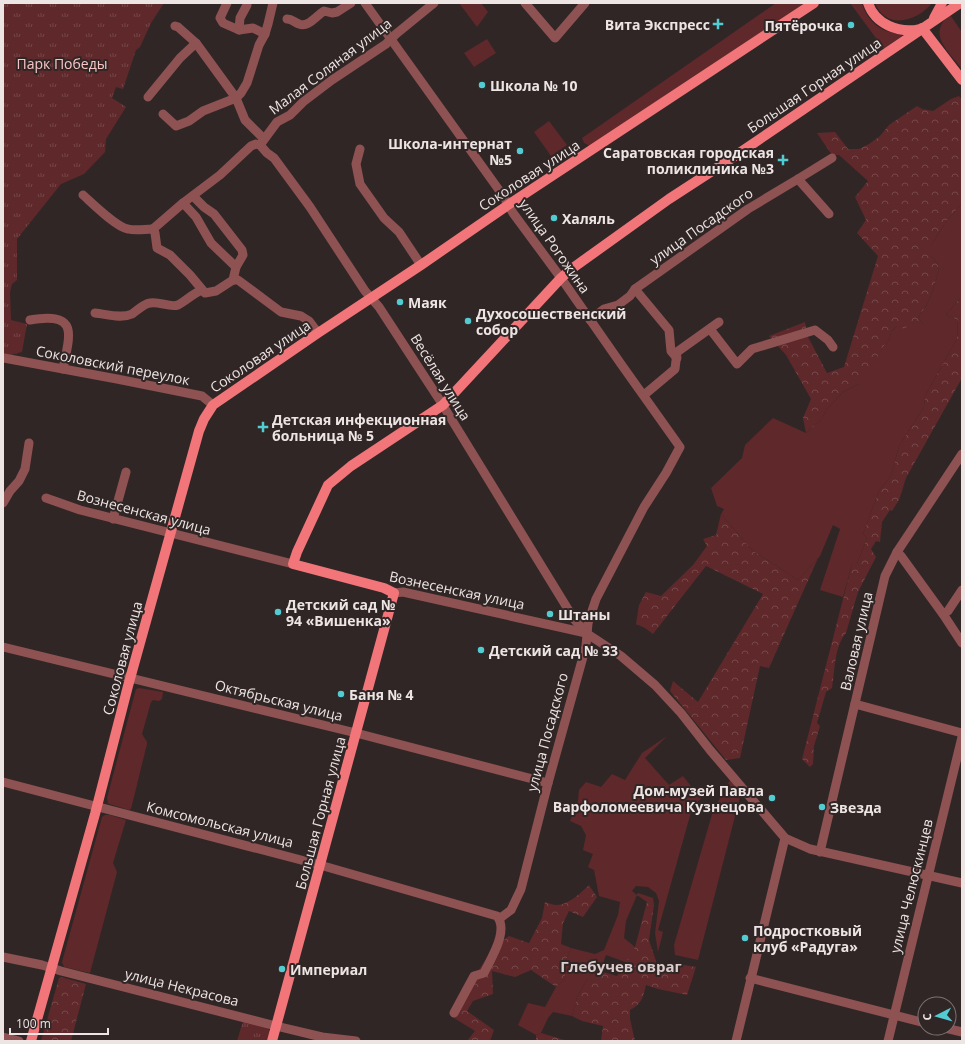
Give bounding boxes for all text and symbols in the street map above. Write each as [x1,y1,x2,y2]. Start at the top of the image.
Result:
street label: Малая Соляная улица [265,14,395,118]
place label: Вита Экспресс [605,15,710,34]
place label: Пятёрочка [764,16,843,35]
marker: Вита Экспресс [713,19,723,29]
marker: Пятёрочка [846,20,856,30]
street label: Большая Горная улица [743,33,885,137]
park label: Парк Победы [16,54,108,73]
place label: Школа № 10 [490,76,578,95]
marker: Школа № 10 [477,80,487,90]
place label: Школа-интернат №5 [388,134,512,169]
street label: Соколовая улица [475,135,583,215]
place label: Саратовская городская поликлиника №3 [603,143,774,178]
marker: Школа-интернат №5 [515,146,525,156]
marker: Саратовская городская поликлиника №3 [777,154,789,166]
street label: улица Посадского [646,183,756,269]
street label: улица Рогожина [515,195,595,297]
place label: Халяль [562,209,615,228]
marker: Халяль [549,213,559,223]
place label: Маяк [408,293,447,312]
marker: Маяк [395,297,405,307]
place label: Духосошественский собор [476,304,626,339]
street label: Соколовая улица [206,315,314,397]
marker: Духосошественский собор [463,316,473,326]
street label: Весёлая улица [407,330,475,424]
street label: Соколовский переулок [34,341,192,389]
place label: Детская инфекционная больница № 5 [272,410,446,445]
marker: Детская инфекционная больница № 5 [257,421,269,433]
street label: Вознесенская улица [75,485,213,539]
street label: Вознесенская улица [388,566,526,614]
street label: Валовая улица [835,590,877,692]
place label: Детский сад № 94 «Вишенка» [286,595,395,630]
street label: Соколовая улица [98,599,146,717]
place label: Штаны [558,605,610,624]
marker: Детский сад № 94 «Вишенка» [273,607,283,617]
marker: Штаны [545,609,555,619]
place label: Детский сад № 33 [489,641,618,660]
marker: Детский сад № 33 [476,645,486,655]
street label: улица Посадского [522,671,572,793]
street label: Октябрьская улица [213,675,345,725]
place label: Баня № 4 [349,685,414,704]
marker: Баня № 4 [336,689,346,699]
street label: Большая Горная улица [290,734,350,892]
place label: Дом-музей Павла Варфоломеевича Кузнецова [553,781,764,816]
marker: Дом-музей Павла Варфоломеевича Кузнецова [767,793,777,803]
street label: Комсомольская улица [144,797,296,851]
place label: Звезда [830,798,882,817]
marker: Звезда [817,802,827,812]
street label: улица Челюскинцев [885,817,937,955]
place label: Подростковый клуб «Радуга» [753,921,862,956]
marker: Подростковый клуб «Радуга» [740,933,750,943]
district label: Глебучев овраг [560,956,682,976]
place label: Империал [290,960,367,979]
street label: улица Некрасова [123,964,241,1010]
marker: Империал [277,964,287,974]
north arrow [917,996,957,1036]
scale bar [10,1010,108,1036]
text: С [919,1013,934,1021]
text: 100 m [16,1015,51,1032]

